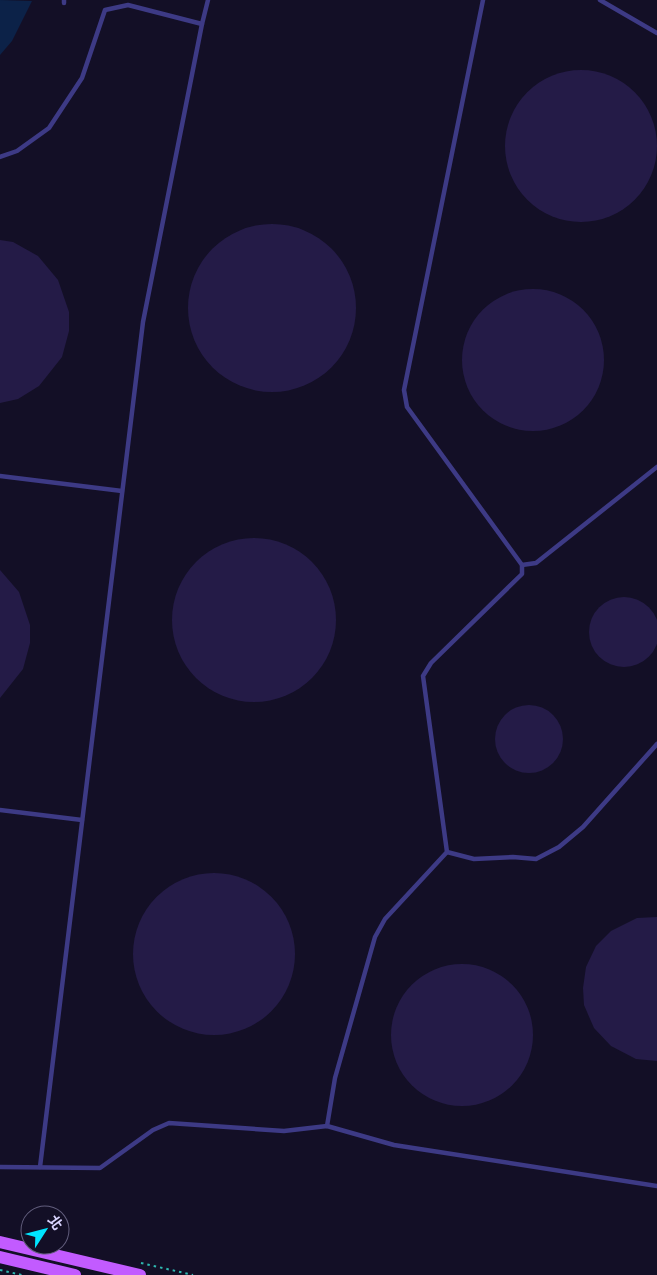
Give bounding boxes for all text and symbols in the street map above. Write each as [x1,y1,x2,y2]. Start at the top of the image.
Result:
north arrow [20,1205,70,1255]
text: 北 [43,1211,68,1234]

